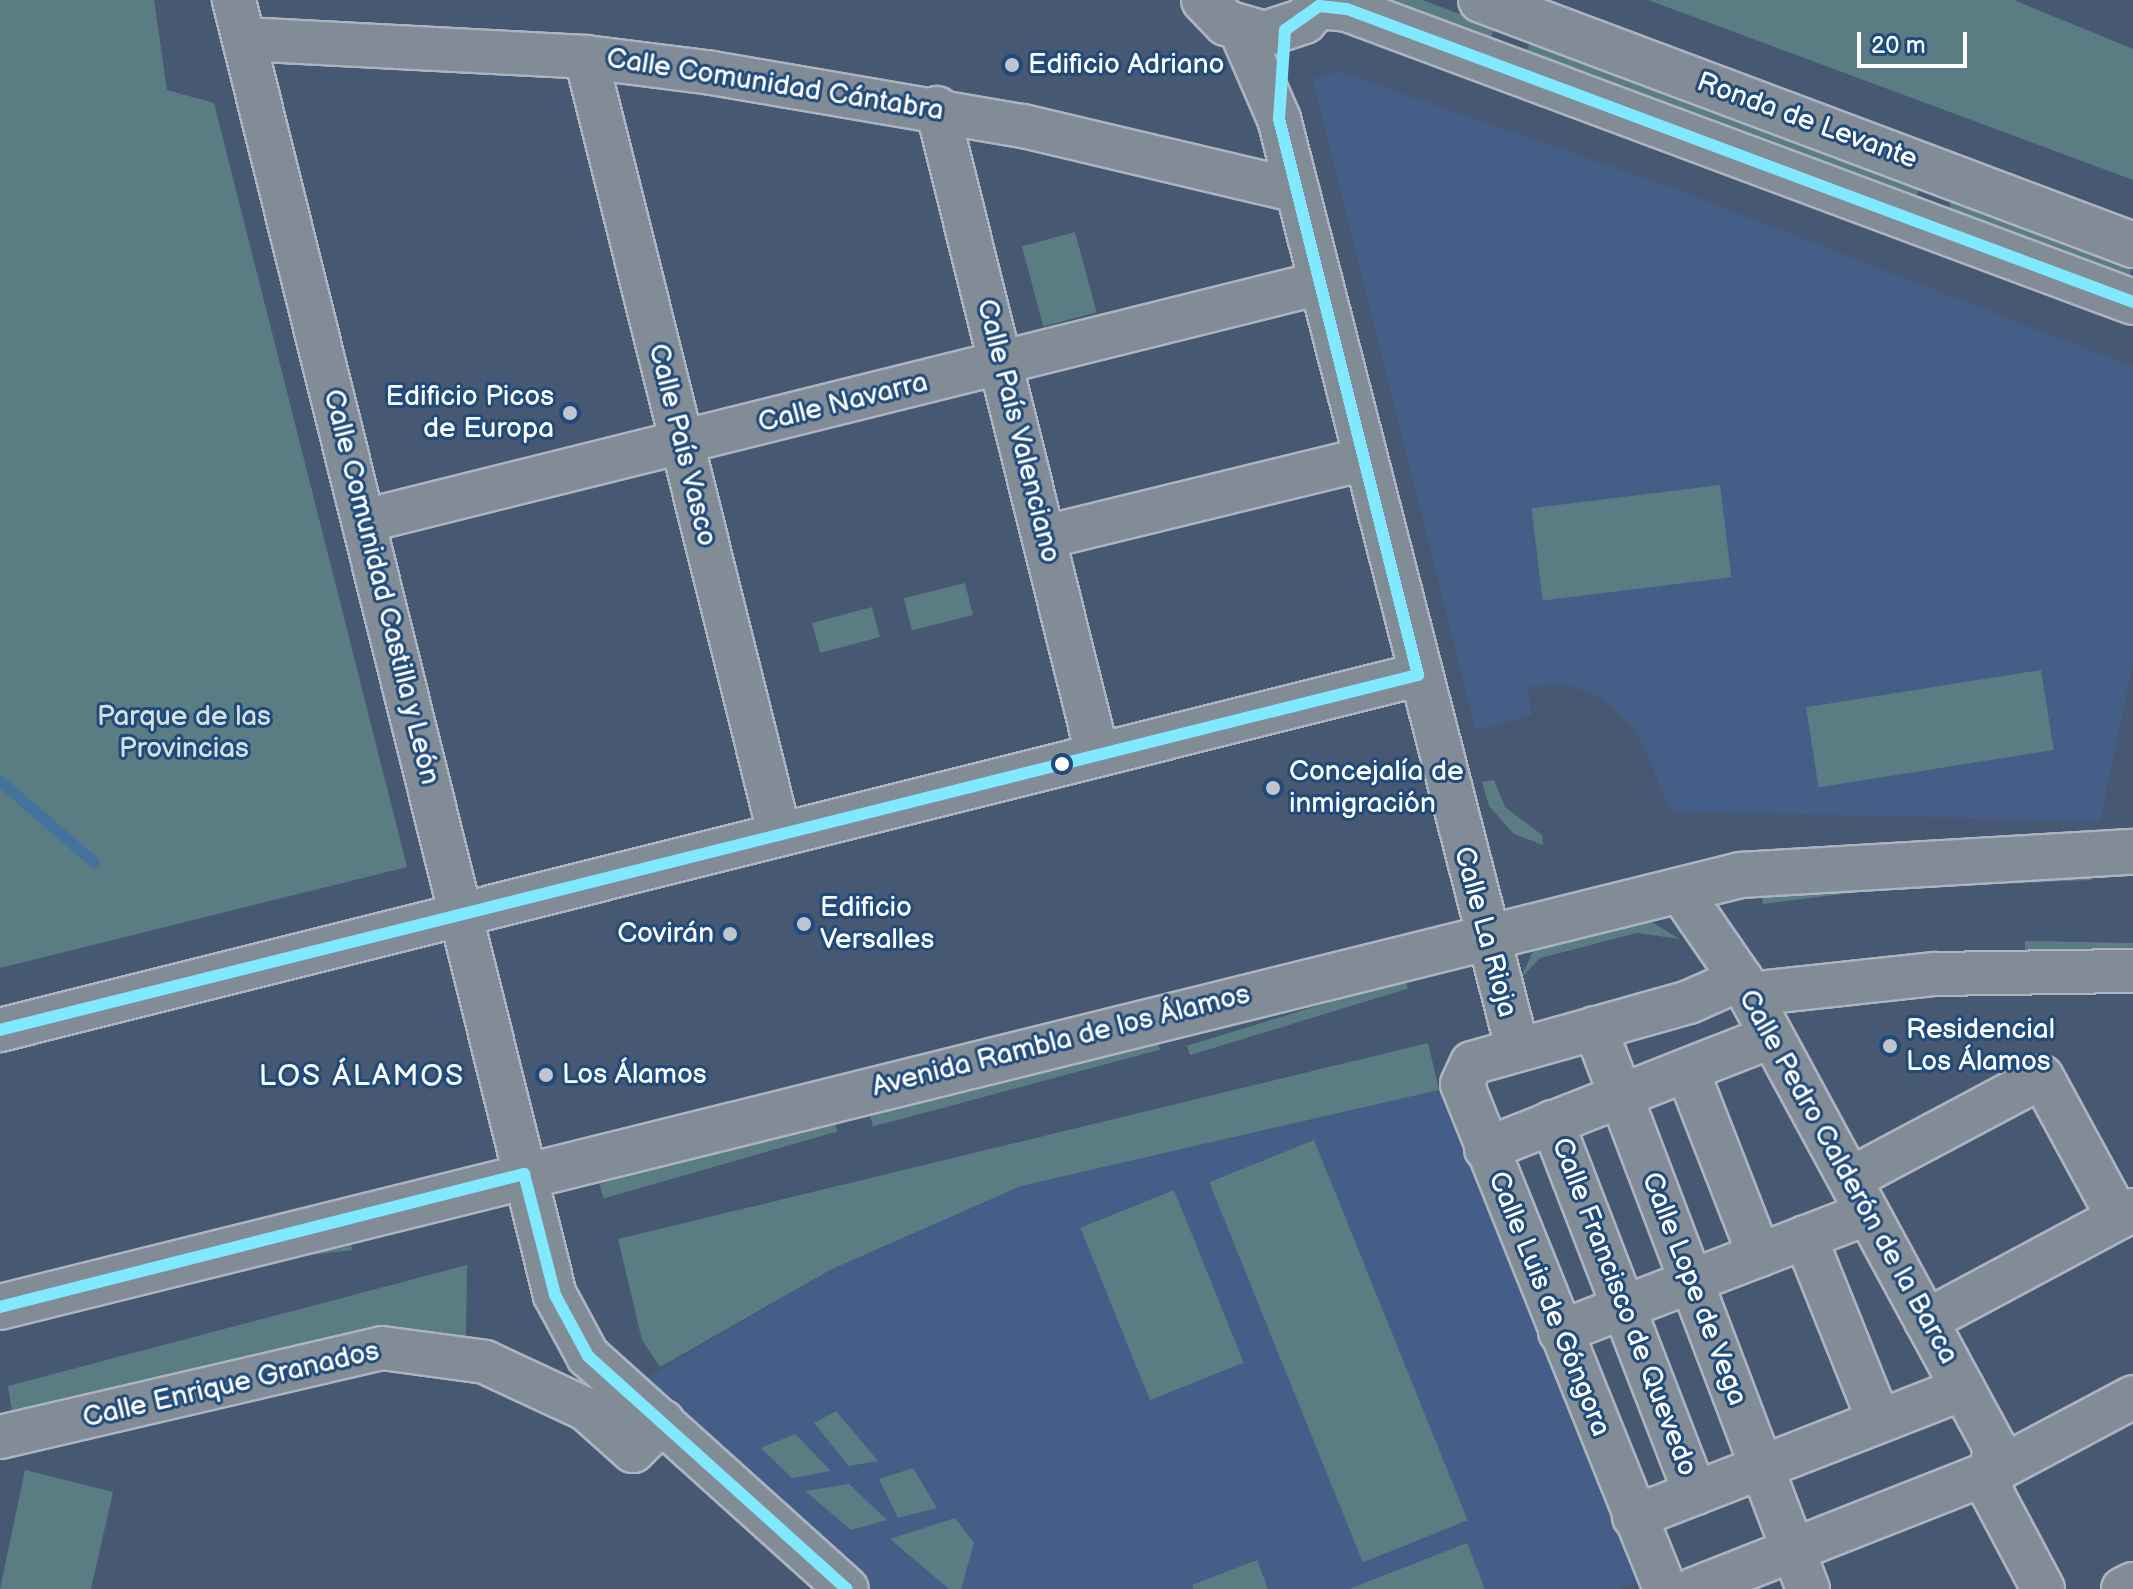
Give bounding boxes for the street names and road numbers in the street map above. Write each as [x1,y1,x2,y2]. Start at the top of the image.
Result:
street label: Calle Comunidad Cántabra [604,42,946,128]
street label: Ronda de Levante [1692,66,1922,176]
street label: Calle País Valenciano [969,295,1067,567]
street label: Calle País Vasco [641,340,723,550]
street label: Calle Navarra [755,366,931,440]
street label: Calle Comunidad Castilla y León [315,385,447,789]
street label: Calle La Rioja [1446,843,1524,1021]
street label: Avenida Rambla de los Álamos [869,978,1253,1104]
street label: Calle Pedro Calderón de la Barca [1731,984,1965,1370]
street label: Calle Francisco de Quevedo [1544,1133,1704,1481]
street label: Calle Luis de Góngora [1481,1167,1617,1441]
street label: Calle Lope de Vega [1634,1167,1754,1411]
street label: Calle Enrique Granados [80,1335,382,1435]

